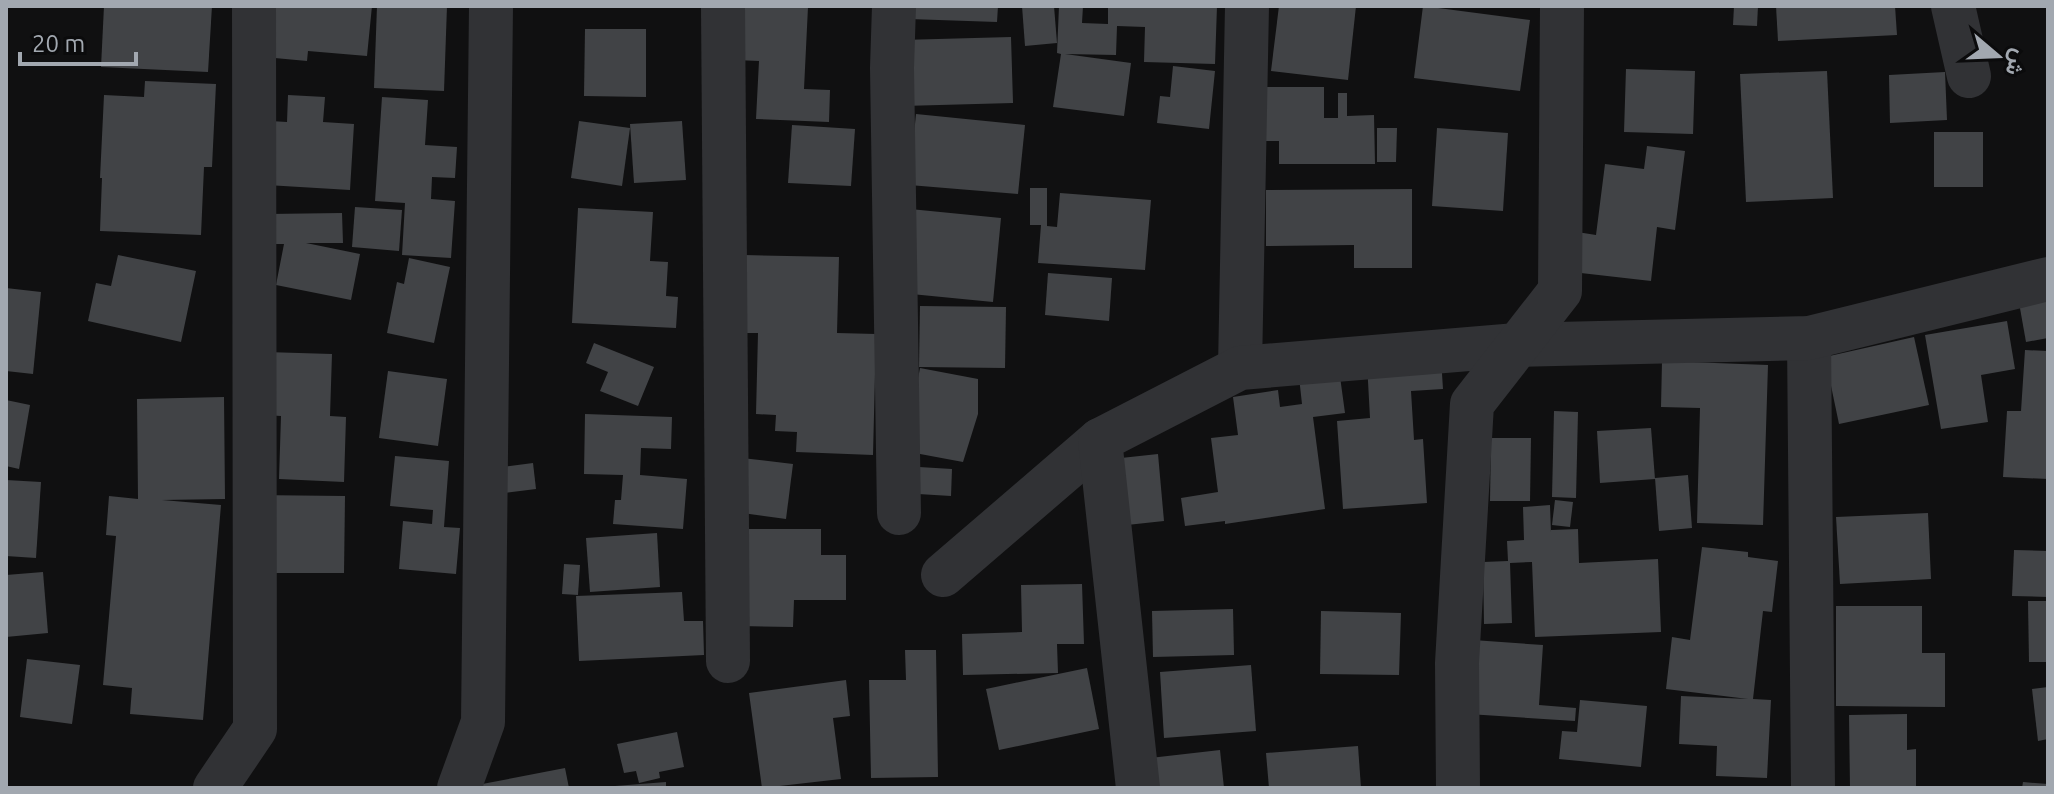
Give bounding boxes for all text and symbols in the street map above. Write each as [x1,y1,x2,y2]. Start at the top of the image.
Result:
scale bar [20,16,136,66]
north arrow [1958,16,2038,96]
text: 20 m [32,30,85,57]
text: ش [1999,45,2034,79]

